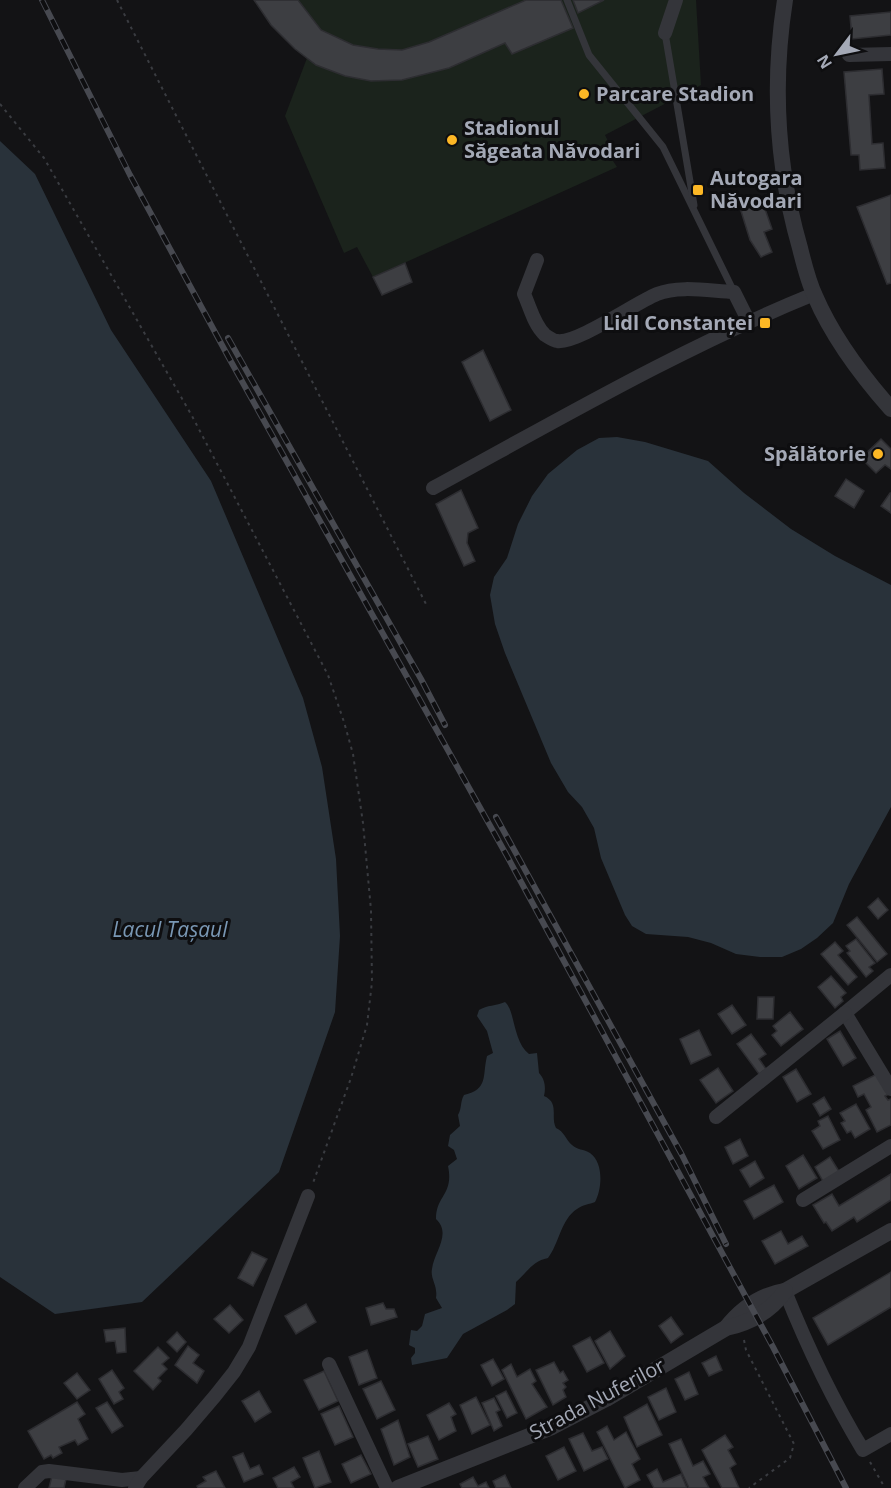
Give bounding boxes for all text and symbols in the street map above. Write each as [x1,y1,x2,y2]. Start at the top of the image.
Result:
north arrow [807,24,867,84]
text: N [812,51,837,73]
place label: Parcare Stadion [596,80,754,107]
marker: Parcare Stadion [577,87,591,101]
place label: Stadionul Săgeata Năvodari [464,114,640,164]
marker: Stadionul Săgeata Năvodari [445,133,459,147]
place label: Autogara Năvodari [710,164,803,214]
marker: Autogara Năvodari [691,183,705,197]
place label: Lidl Constanței [603,309,753,336]
marker: Lidl Constanței [758,316,772,330]
place label: Spălătorie [764,440,866,467]
marker: Spălătorie [871,447,885,461]
water label: Lacul Tașaul [113,915,228,943]
street label: Strada Nuferilor [524,1352,669,1446]

